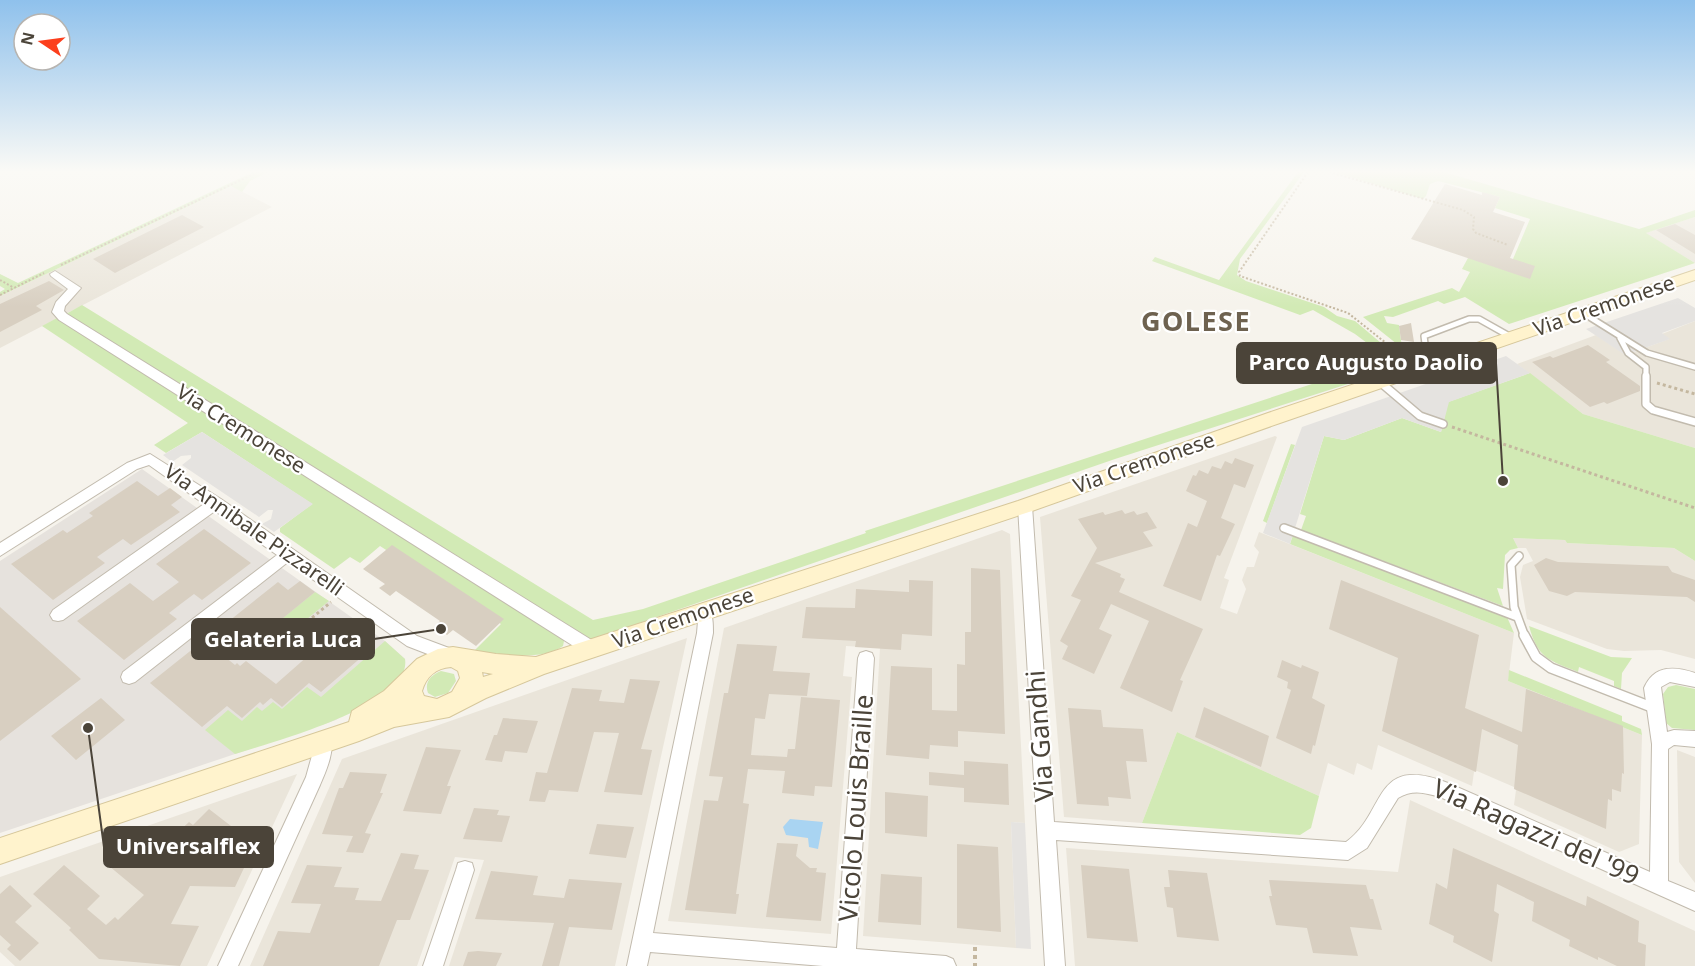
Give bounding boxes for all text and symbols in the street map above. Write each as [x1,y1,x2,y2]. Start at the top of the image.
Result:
north arrow [12,12,72,72]
text: N [15,30,40,47]
street label: Via Cremonese [1529,268,1678,342]
district label: GOLESE [1141,302,1251,339]
callout: Parco Augusto Daolio [1237,343,1496,383]
text: Parco Augusto Daolio [1249,346,1483,376]
street label: Via Cremonese [171,377,312,479]
street label: Via Cremonese [1069,425,1218,499]
street label: Via Annibale Pizzarelli [159,456,350,602]
street label: Via Cremonese [608,580,757,654]
callout: Gelateria Luca [192,619,374,659]
text: Gelateria Luca [204,623,362,653]
street label: Via Gandhi [1016,669,1062,803]
street label: Vicolo Louis Braille [829,693,881,923]
street label: Via Ragazzi del '99 [1427,769,1645,893]
callout: Universalflex [104,827,273,867]
text: Universalflex [116,830,261,860]

